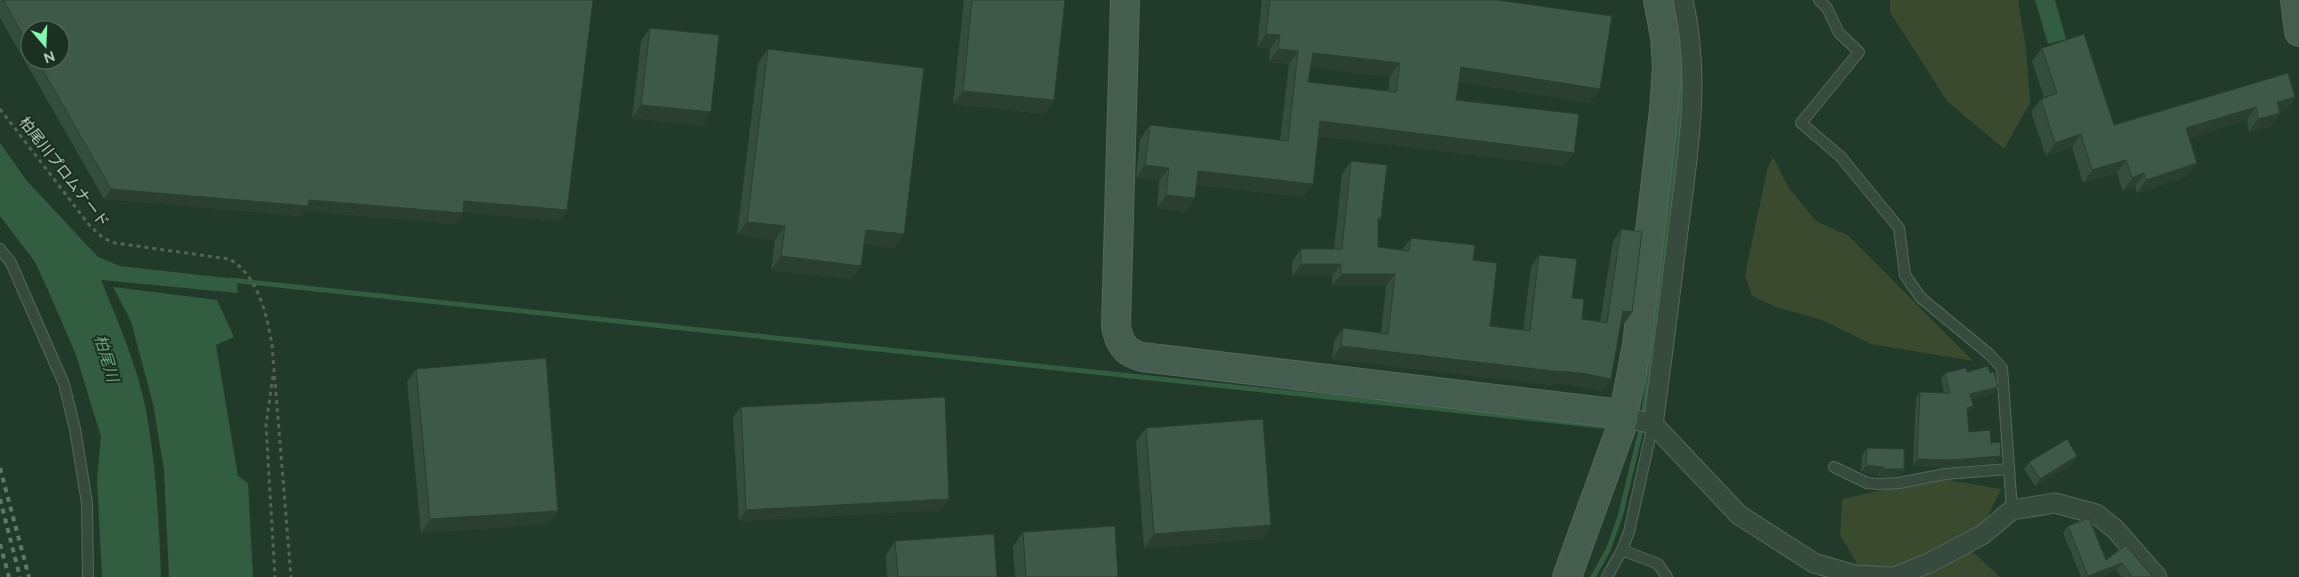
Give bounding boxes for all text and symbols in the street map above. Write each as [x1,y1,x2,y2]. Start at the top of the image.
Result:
north arrow [20,20,70,70]
text: N [42,48,57,67]
street label: 柏尾川プロムナード [15,113,113,231]
water label: 柏尾川 [90,332,123,386]

